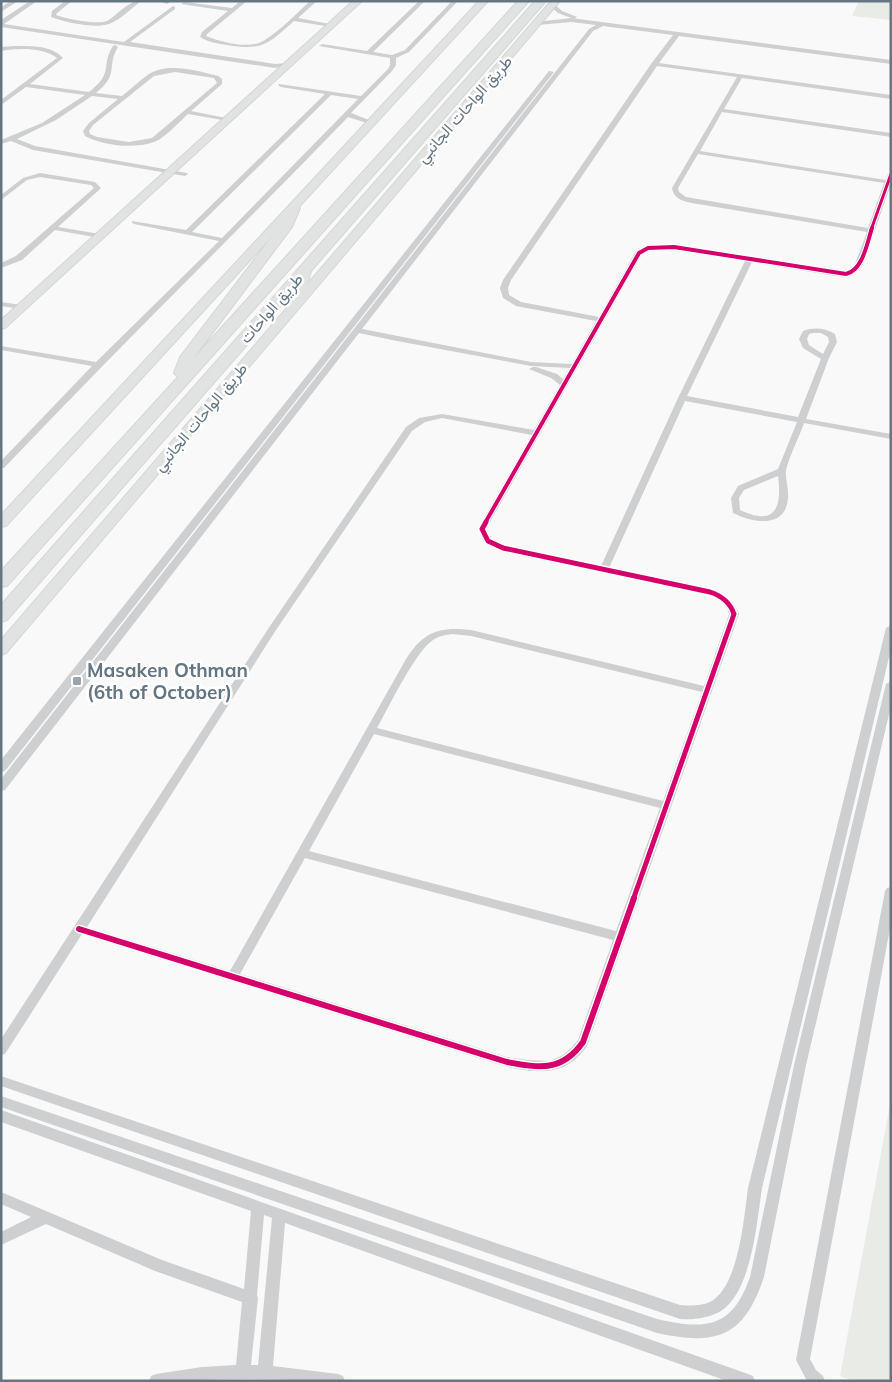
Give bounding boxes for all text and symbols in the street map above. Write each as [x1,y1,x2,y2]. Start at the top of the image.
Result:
street label: طريق الواحات الجانبي [412,51,519,169]
street label: طريق الواحات [235,269,308,348]
street label: طريق الواحات الجانبي [149,359,254,478]
place label: Masaken Othman (6th of October) [87,658,248,704]
marker: Masaken Othman (6th of October) [71,675,83,687]

